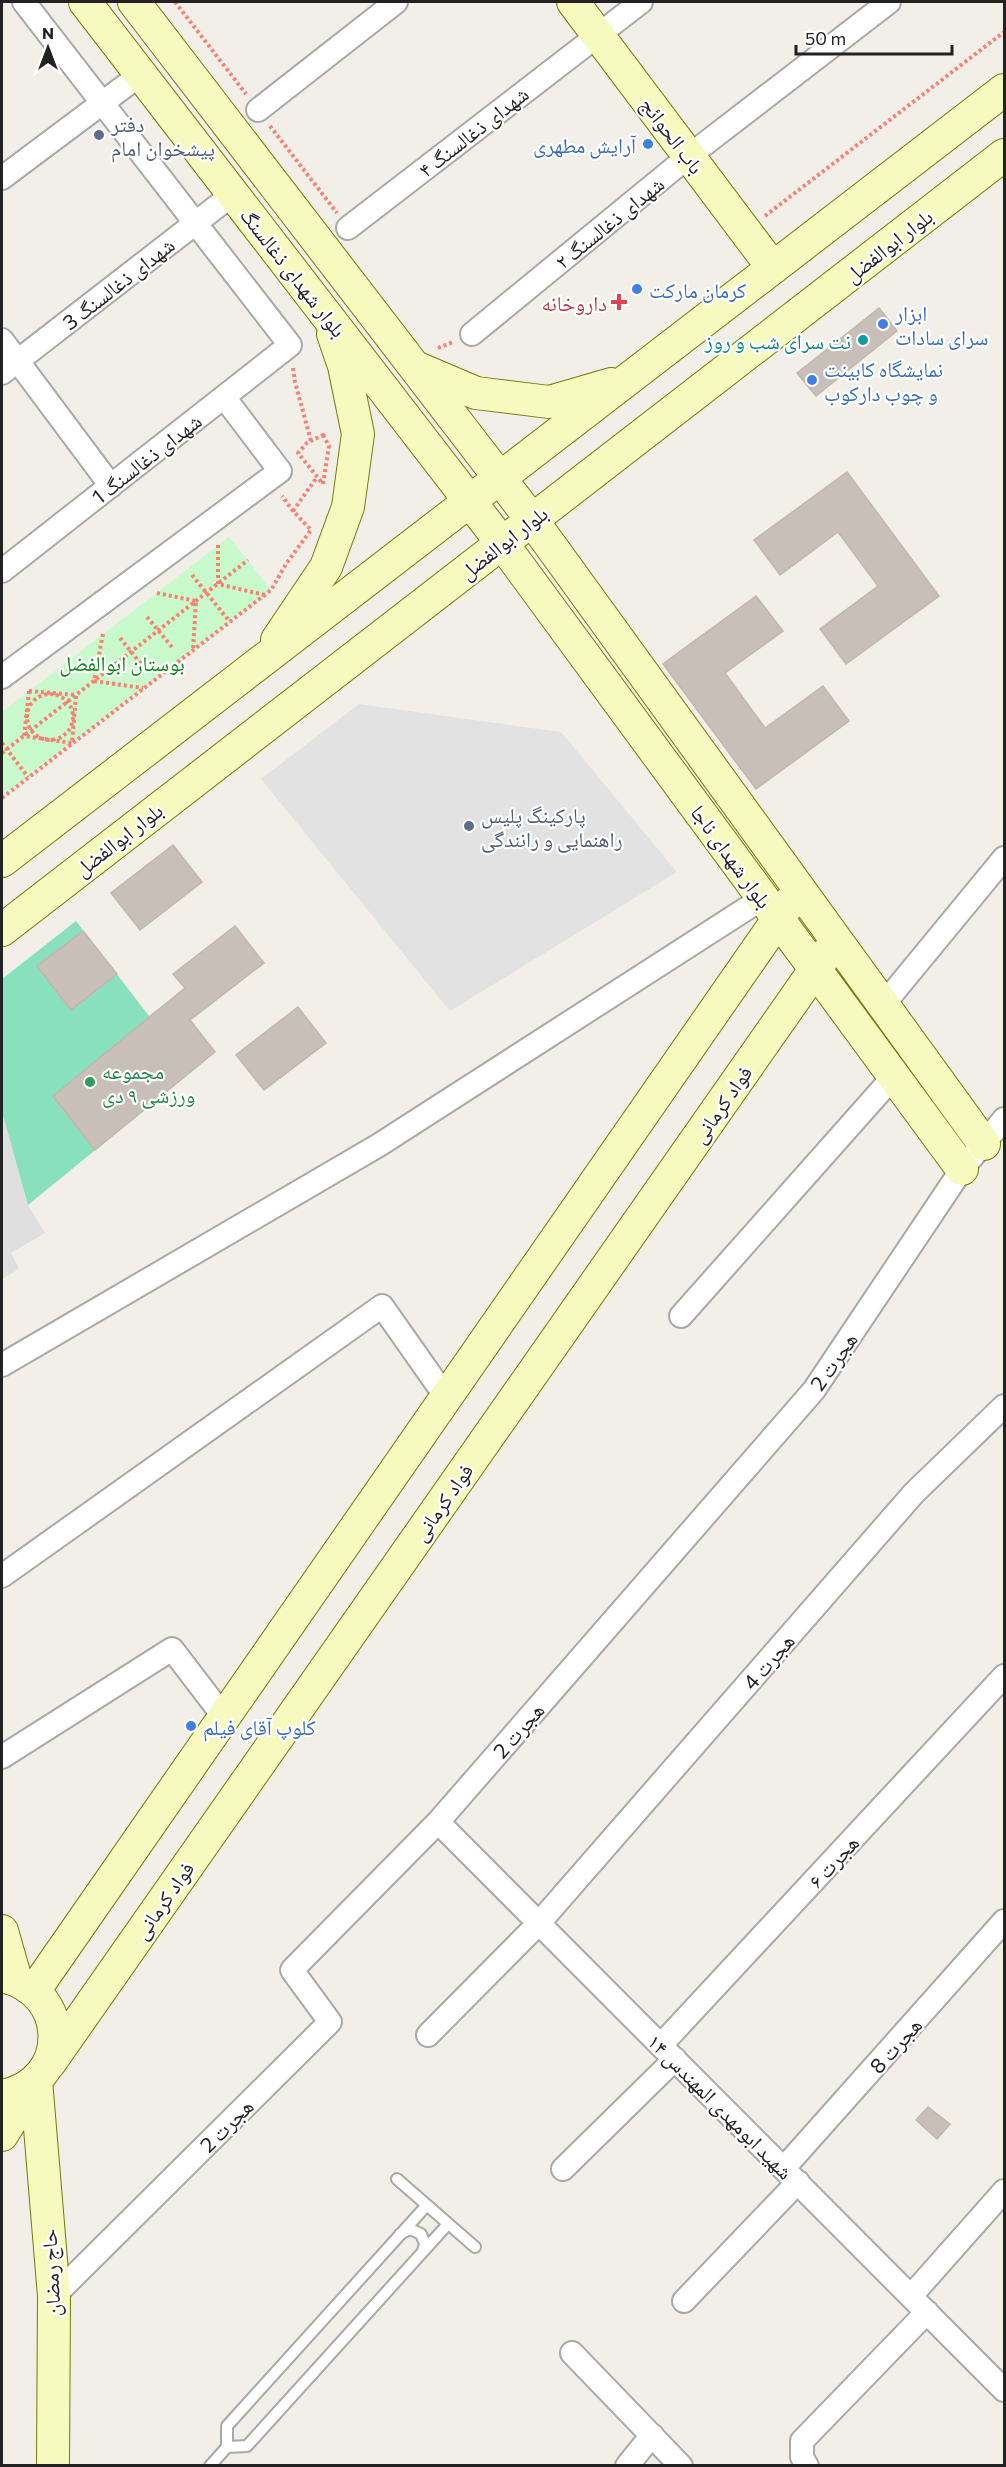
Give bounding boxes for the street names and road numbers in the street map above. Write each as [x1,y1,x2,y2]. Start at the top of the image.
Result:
street label: شهدای ذغالسنگ ۴ [413,80,534,182]
street label: باب الحوائج [635,92,710,179]
street label: شهدای ذغالسنگ ۲ [550,171,669,274]
street label: بلوار شهدای ذغالسنگ [235,202,352,342]
street label: بلوار ابوالفضل [839,203,938,289]
street label: شهدای ذغالسنگ 3 [57,232,180,335]
street label: شهدای ذغالسنگ 1 [86,407,206,509]
street label: بلوار ابوالفضل [454,500,553,586]
street label: بلوار ابوالفضل [69,797,168,883]
street label: بلوار شهدای ناجا [685,800,778,913]
street label: فواد کرمانی [685,1061,758,1149]
street label: هجرت 2 [804,1327,862,1395]
street label: فواد کرمانی [406,1459,479,1547]
street label: هجرت 4 [737,1628,799,1694]
street label: هجرت 2 [487,1697,549,1763]
street label: هجرت ۶ [802,1830,864,1893]
street label: فواد کرمانی [127,1857,200,1945]
street label: هجرت 8 [864,2012,927,2078]
street label: شهید ابومهدی المهندس ۱۴ [642,2028,799,2185]
street label: هجرت 2 [194,2093,258,2157]
street label: حاج رمضان [35,2228,67,2317]

